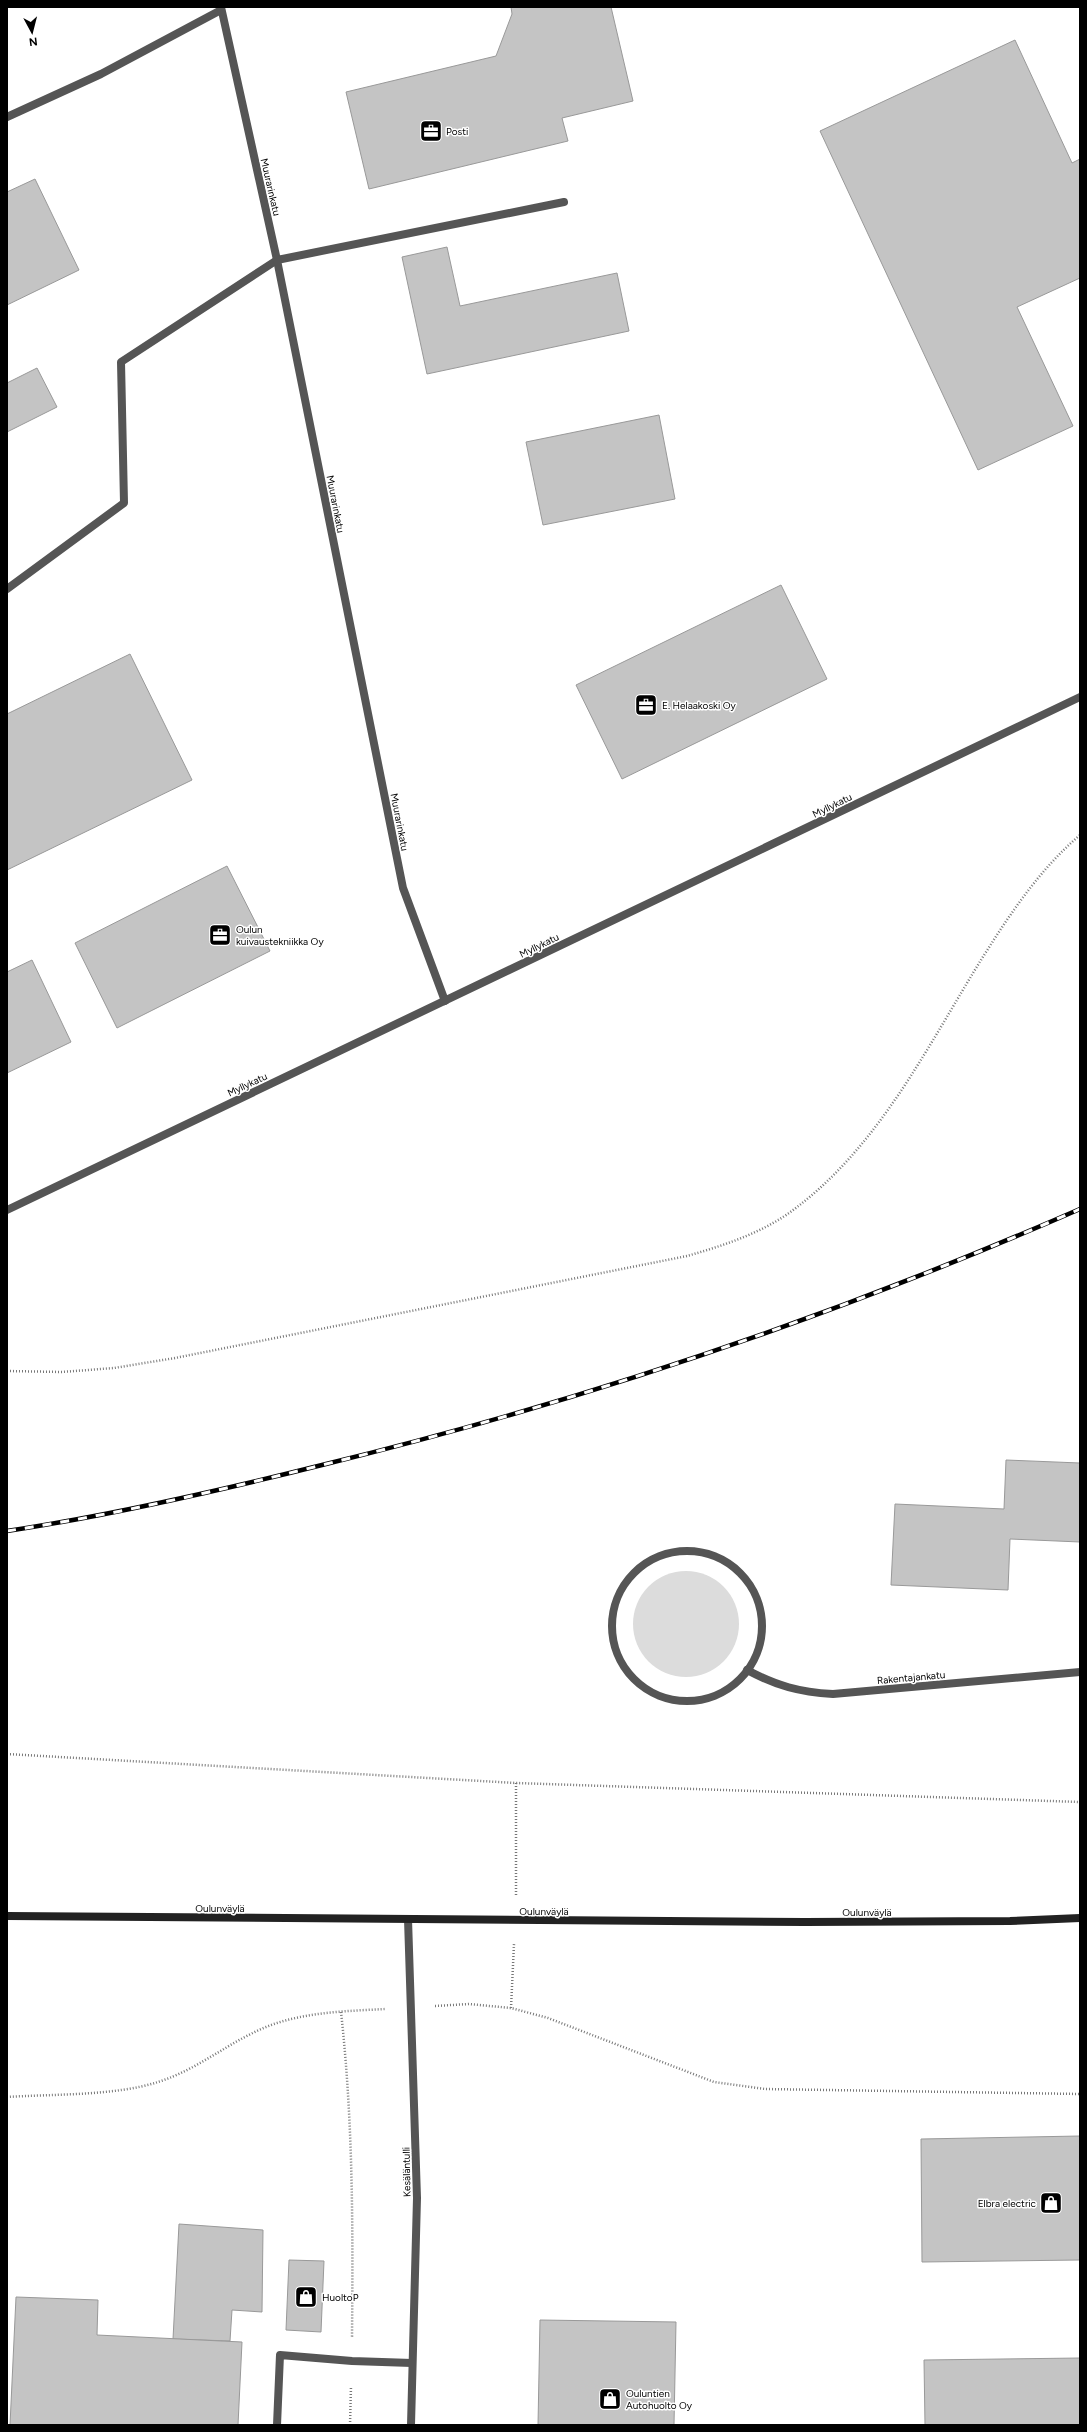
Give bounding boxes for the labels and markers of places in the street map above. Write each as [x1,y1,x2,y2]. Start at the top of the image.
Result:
office icon: Posti [418,118,444,144]
place label: Posti [446,125,468,138]
office icon: E. Helaakoski Oy [633,692,659,718]
place label: E. Helaakoski Oy [662,699,736,712]
office icon: Oulun kuivaustekniikka Oy [207,922,233,948]
place label: Oulun kuivaustekniikka Oy [236,923,324,948]
shop icon: Elbra electric [1038,2190,1064,2216]
place label: Elbra electric [978,2197,1037,2210]
shop icon: HuoltoP [293,2284,319,2310]
place label: HuoltoP [322,2291,359,2304]
shop icon: Ouluntien Autohuolto Oy [597,2386,623,2412]
place label: Ouluntien Autohuolto Oy [626,2387,693,2412]

